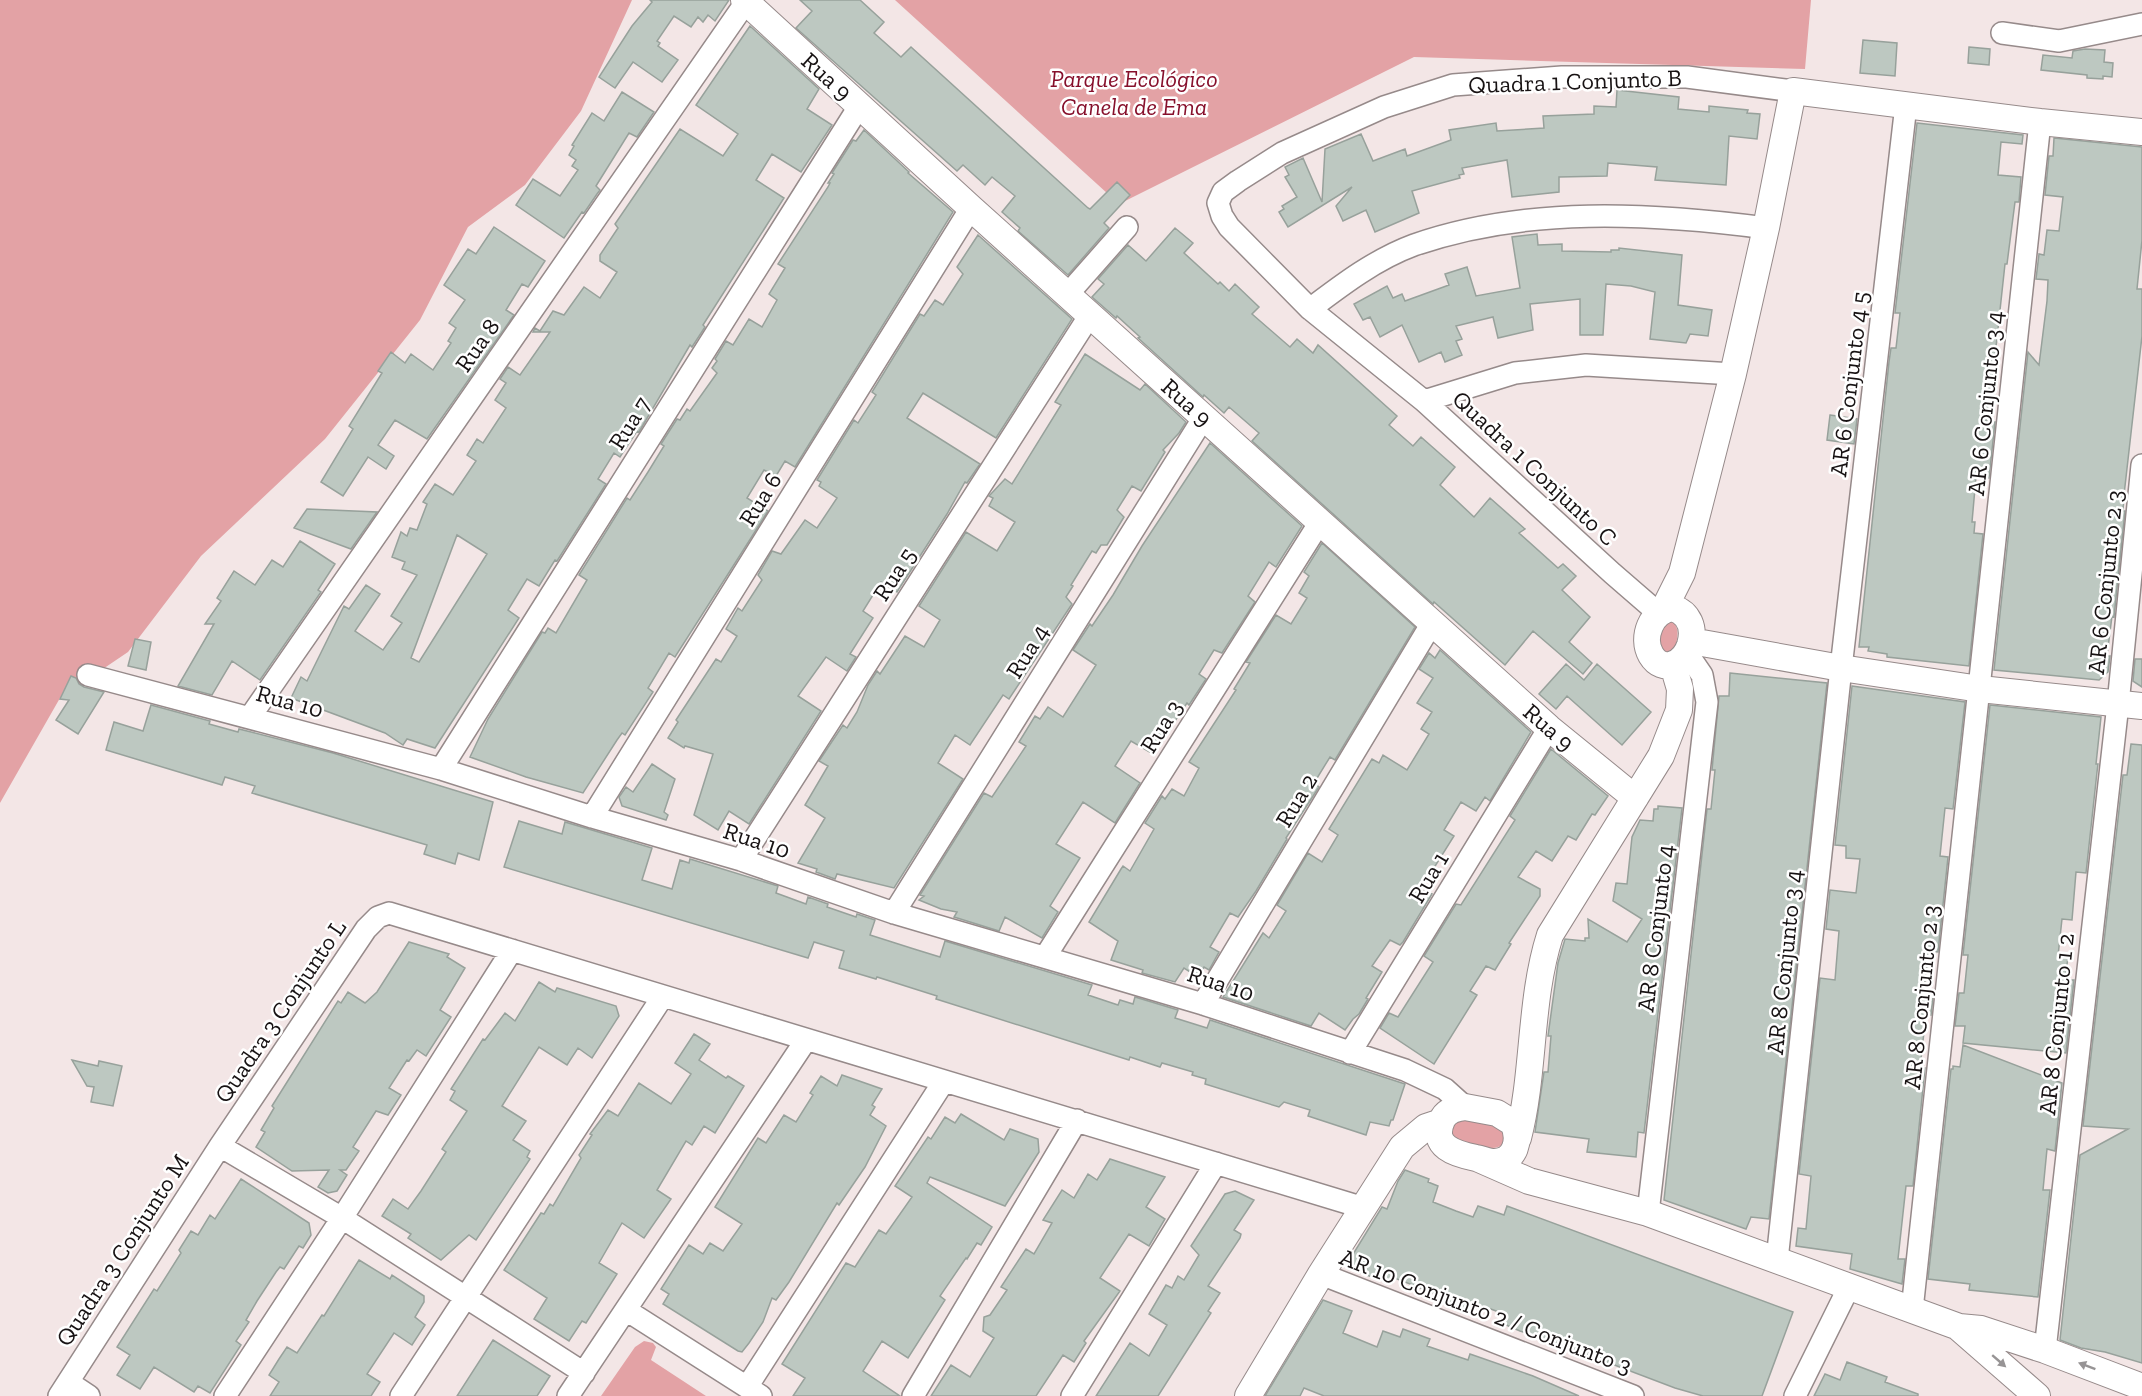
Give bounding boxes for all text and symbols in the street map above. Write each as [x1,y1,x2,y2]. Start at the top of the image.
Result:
street label: Rua 9 [796,46,858,106]
street label: Quadra 1 Conjunto B [1468,63,1682,99]
park label: Parque Ecológico Canela de Ema [1050,64,1218,121]
street label: AR 6 Conjunto 4 5 [1823,290,1875,478]
street label: AR 6 Conjunto 3 4 [1961,309,2009,497]
street label: Rua 8 [448,313,506,377]
street label: Rua 9 [1156,372,1218,432]
street label: Quadra 1 Conjunto C [1447,384,1623,552]
street label: Rua 7 [602,391,656,455]
street label: Rua 6 [732,467,788,531]
street label: AR 6 Conjunto 2 3 [2081,488,2129,676]
street label: Rua 5 [866,542,922,606]
street label: Rua 4 [999,619,1055,683]
street label: Rua 10 [253,678,327,724]
street label: Rua 3 [1134,694,1188,758]
street label: Rua 9 [1518,697,1580,757]
street label: Rua 2 [1269,768,1323,832]
street label: Rua 10 [720,816,794,864]
street label: AR 8 Conjunto 4 [1630,843,1680,1013]
street label: Rua 1 [1402,846,1454,908]
street label: AR 8 Conjunto 3 4 [1760,868,1808,1056]
street label: AR 8 Conjunto 2 3 [1897,903,1945,1091]
street label: Quadra 3 Conjunto L [208,914,352,1108]
street label: AR 8 Conjunto 1 2 [2032,932,2080,1116]
street label: Rua 10 [1184,959,1258,1007]
street label: Quadra 3 Conjunto M [49,1149,195,1351]
street label: AR 10 Conjunto 2 / Conjunto 3 [1336,1242,1636,1380]
one-way arrow [1991,1354,2006,1367]
one-way arrow [2078,1361,2096,1370]

